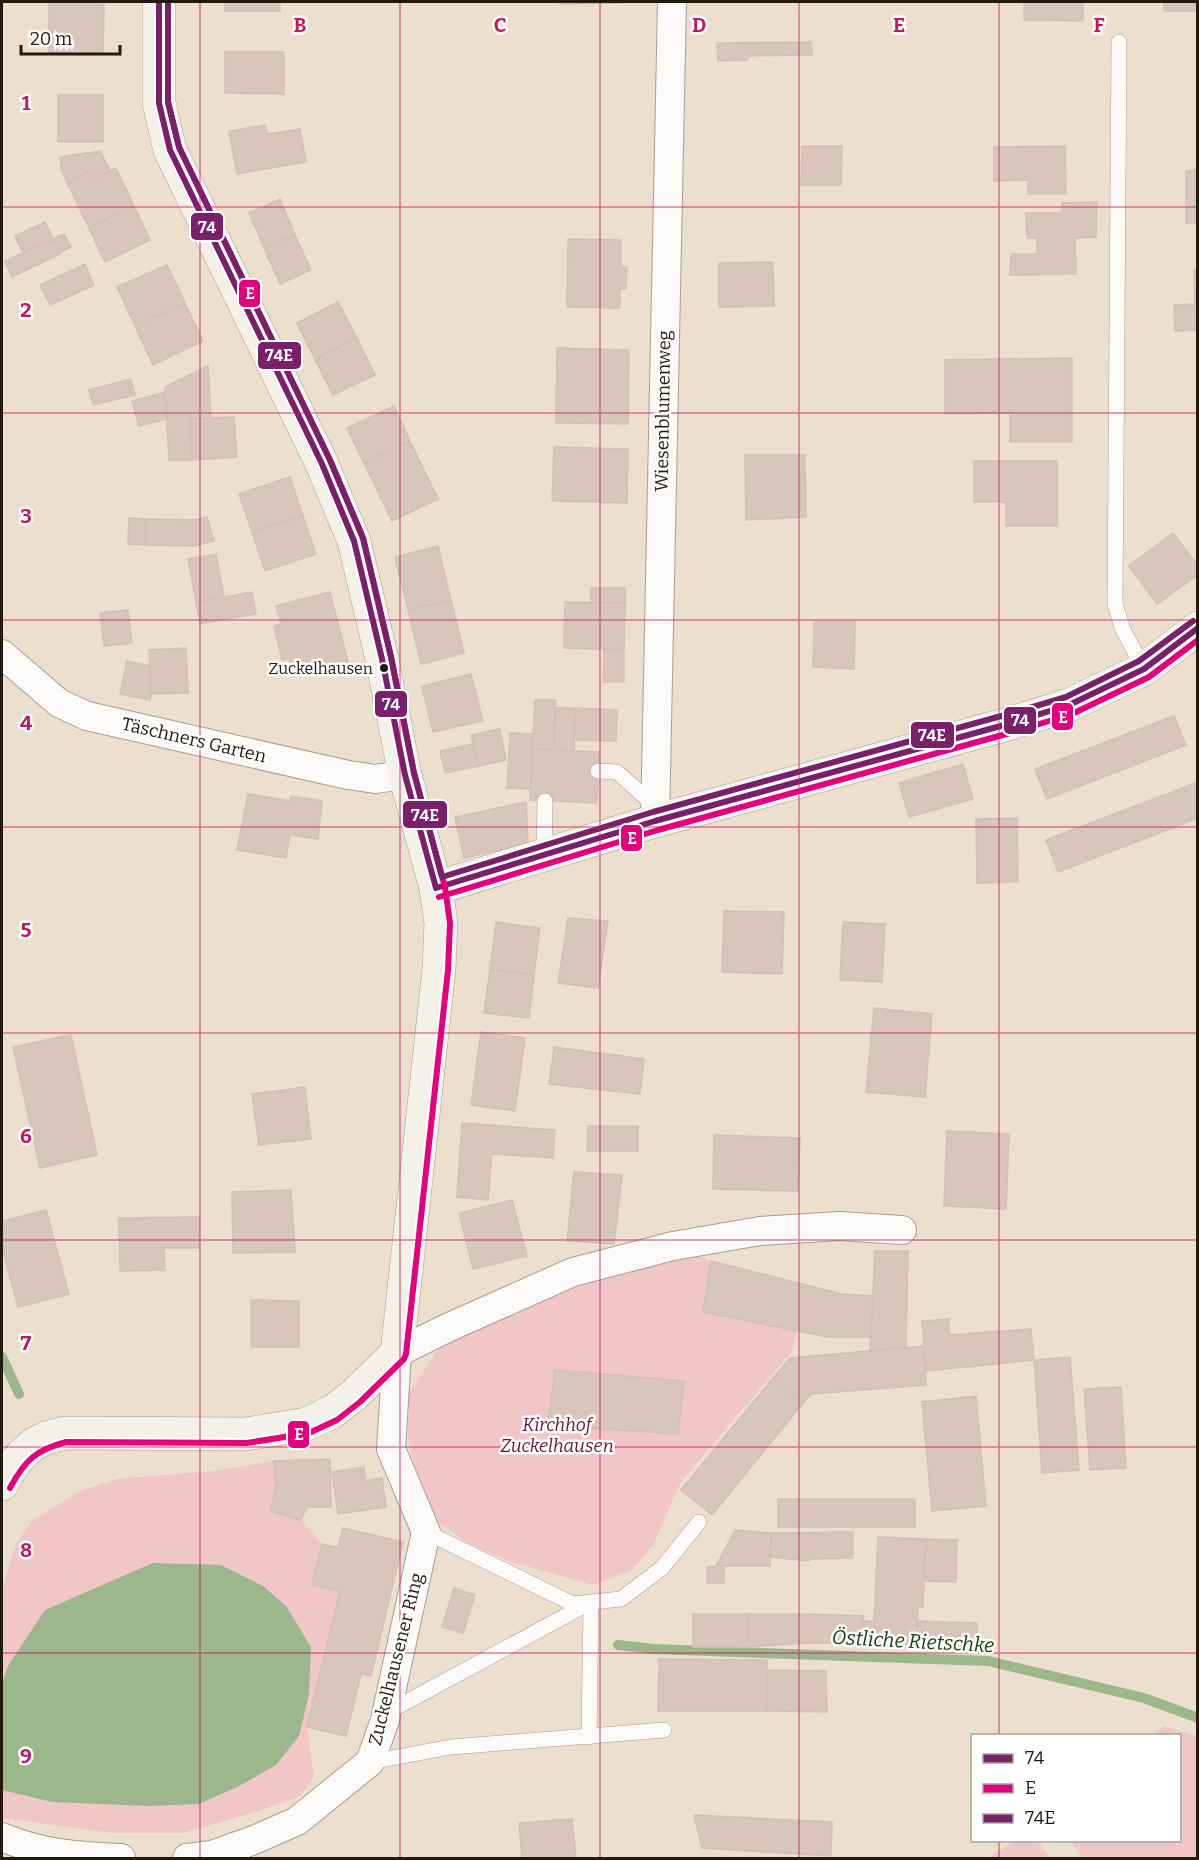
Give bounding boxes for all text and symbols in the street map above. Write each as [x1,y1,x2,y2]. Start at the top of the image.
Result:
text: B [294,13,307,37]
text: C [494,13,506,37]
text: D [692,13,706,37]
text: E [893,13,905,37]
text: F [1093,13,1105,37]
scale bar [21,18,120,56]
text: 20 m [30,28,72,50]
text: 1 [22,91,31,115]
line badge: 74 [190,212,224,241]
text: 74 [198,218,216,237]
line badge: E [238,279,261,308]
text: E [245,284,255,303]
text: 2 [20,298,32,322]
street label: Wiesenblumenweg [651,330,675,492]
line badge: 74E [257,341,302,370]
text: 74E [265,346,293,365]
text: 3 [20,504,32,528]
place label: Zuckelhausen [269,659,373,678]
marker: Zuckelhausen [378,662,390,674]
line badge: 74 [374,690,408,718]
text: 74 [382,695,400,714]
line badge: E [1051,702,1074,731]
line badge: 74 [1003,706,1037,735]
text: E [1058,708,1068,727]
text: 4 [20,711,32,735]
text: 74 [1011,711,1029,730]
street label: Täschners Garten [120,713,269,767]
line badge: 74E [910,721,955,749]
text: 74E [918,726,946,745]
line badge: 74E [402,800,448,829]
text: 74E [411,806,439,825]
line badge: E [620,824,643,852]
text: E [627,829,637,848]
text: 5 [21,918,32,942]
text: 6 [20,1124,32,1148]
text: 7 [21,1331,32,1355]
park label: Kirchhof Zuckelhausen [500,1414,614,1457]
line badge: E [287,1420,310,1449]
text: E [294,1425,304,1444]
text: 8 [20,1538,32,1562]
street label: Zuckelhausener Ring [364,1570,428,1748]
water label: Östliche Rietschke [831,1625,995,1657]
legend [971,1734,1181,1842]
text: 9 [20,1744,32,1768]
text: 74 [1025,1747,1045,1769]
text: E [1025,1777,1036,1799]
text: 74E [1025,1807,1056,1829]

